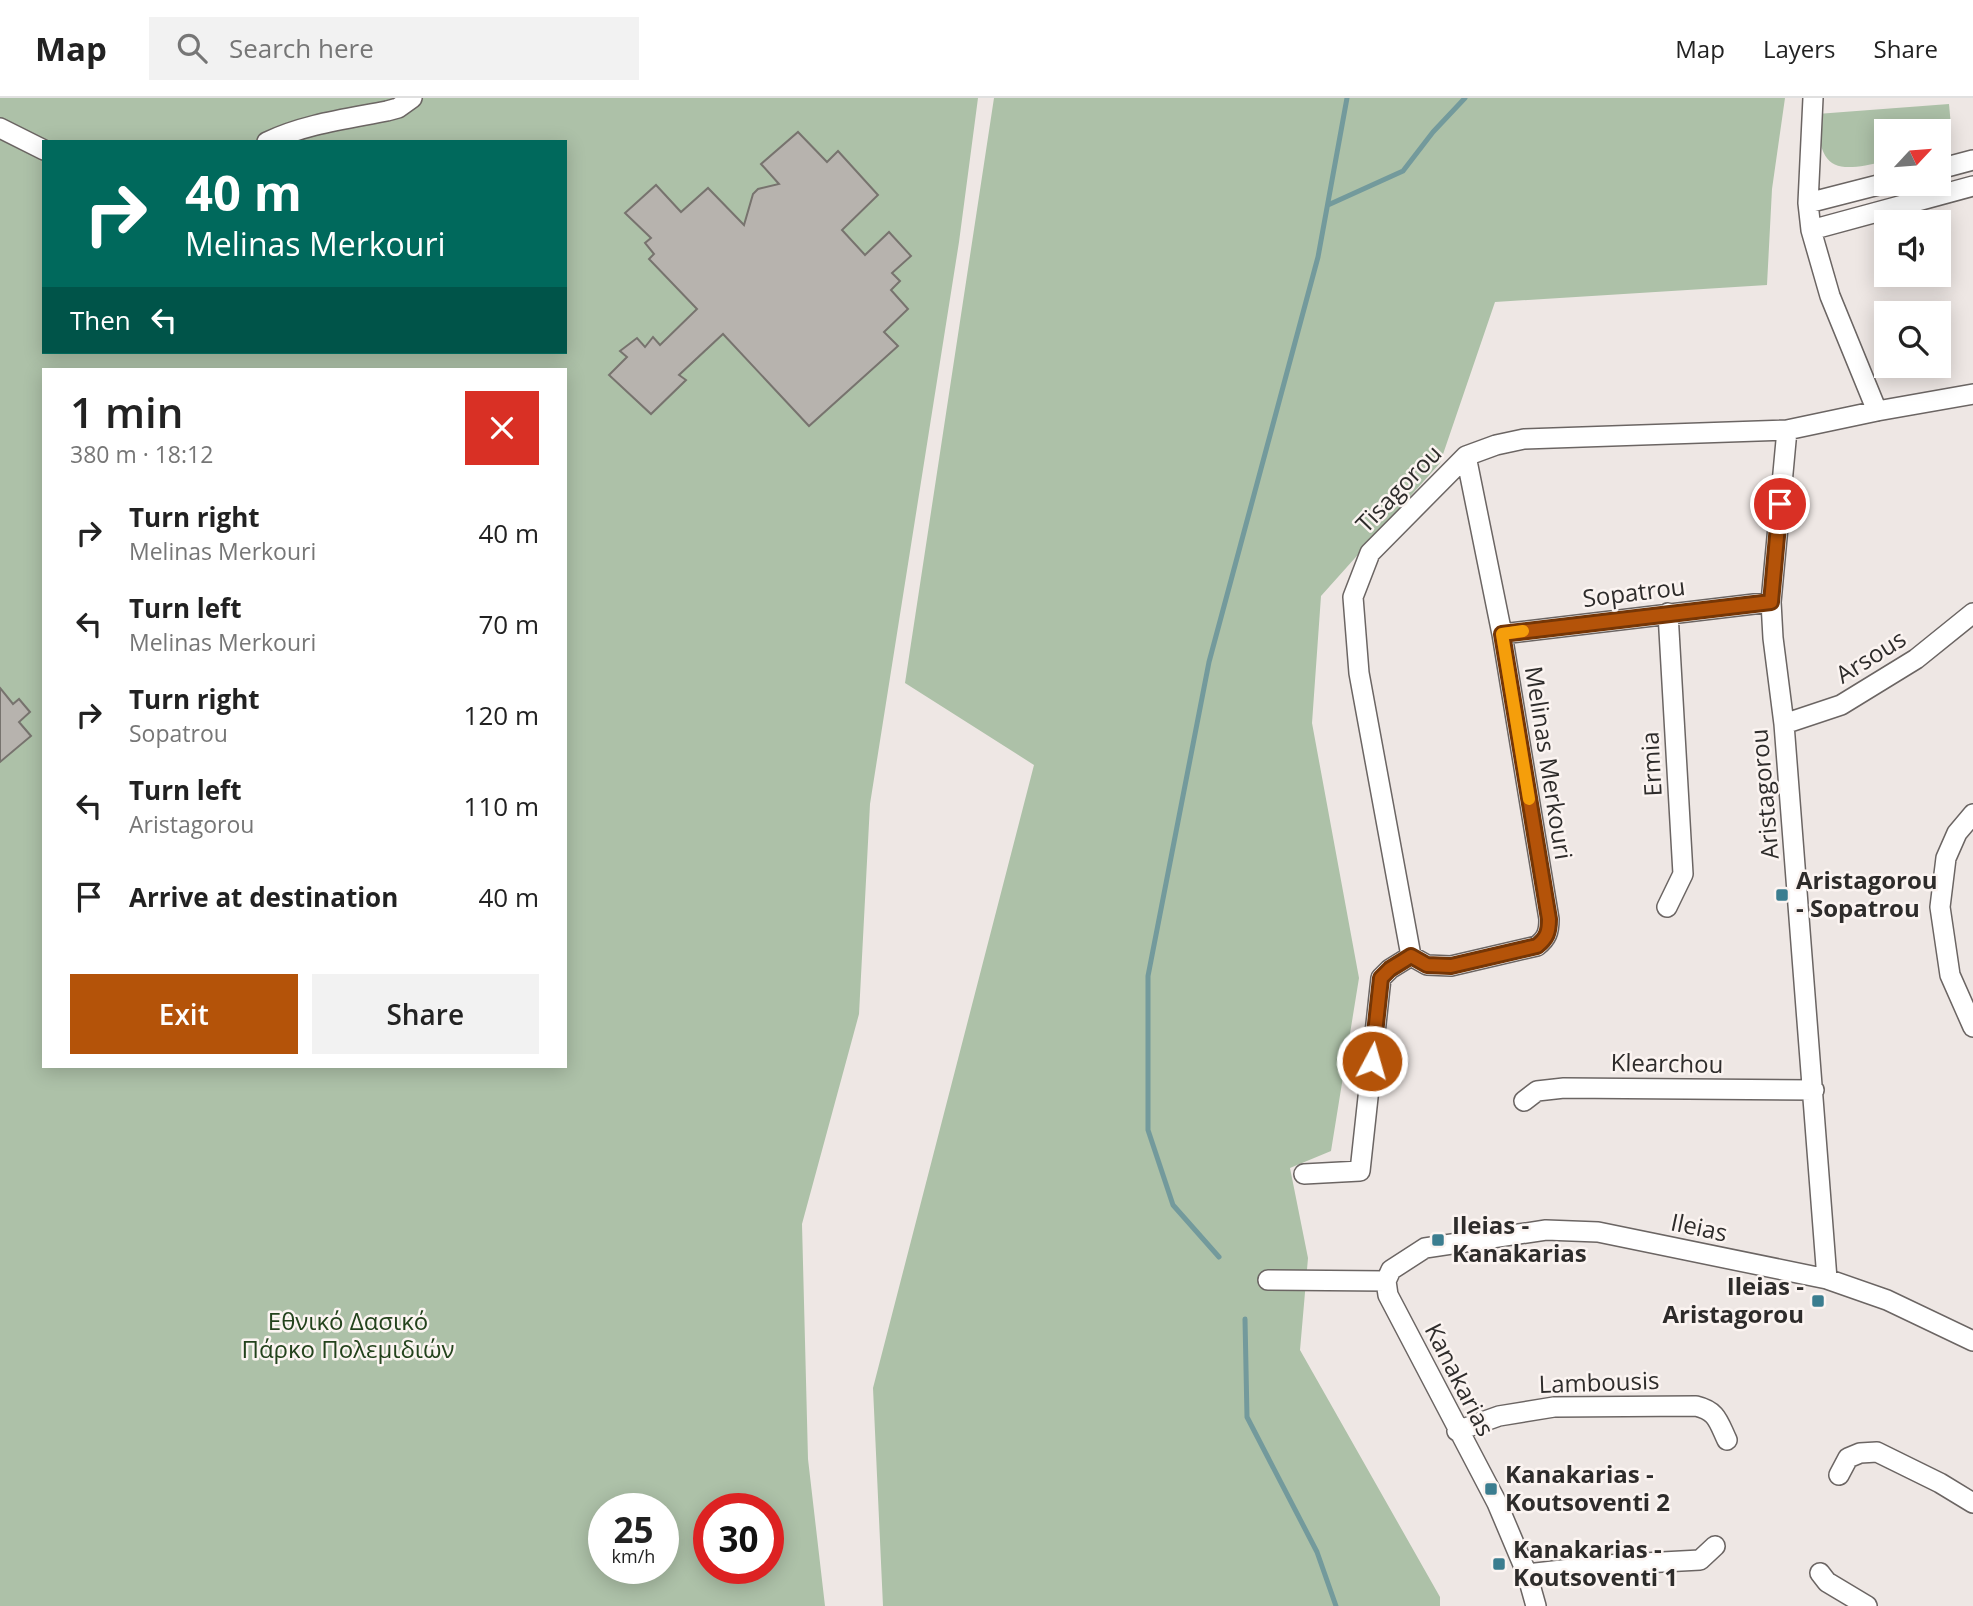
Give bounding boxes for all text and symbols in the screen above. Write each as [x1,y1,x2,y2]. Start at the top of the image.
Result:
search box [149,17,639,80]
text: Map [35,26,107,71]
icon: search [173,29,211,67]
text: Search here [229,30,374,66]
text: Map [1675,32,1725,65]
text: Layers [1763,32,1836,65]
text: Share [1874,32,1938,65]
north arrow [1874,119,1951,196]
map controls [1874,119,1951,378]
text: 40 m [185,159,302,225]
icon: right [70,168,161,259]
button: sound [1874,210,1951,287]
text: Melinas Merkouri [185,222,446,265]
icon: left [145,301,183,339]
button: search [1874,301,1951,378]
text: Then [70,302,131,338]
text: 1 min [70,383,183,440]
button: close [465,391,539,465]
street label: Tisagorou [1348,437,1448,539]
text: 380 m · 18:12 [70,438,213,470]
pin [1750,474,1810,534]
icon: arrive [1761,485,1799,523]
text: Turn right [129,499,260,535]
icon: right [70,514,108,552]
text: 40 m [478,515,539,551]
text: Melinas Merkouri [129,535,316,567]
street label: Sopatrou [1581,569,1687,614]
text: Turn left [129,590,241,626]
icon: left [70,605,108,643]
text: 70 m [478,606,539,642]
street label: Arsous [1829,621,1912,690]
text: Melinas Merkouri [129,626,316,658]
street label: Melinas Merkouri [1518,664,1581,862]
text: Turn right [129,681,260,717]
icon: right [70,696,108,734]
text: 120 m [464,697,539,733]
text: Sopatrou [129,717,228,749]
street label: Aristagorou [1741,728,1786,861]
street label: Ermia [1632,731,1669,797]
text: Turn left [129,772,241,808]
icon: left [70,787,108,825]
text: 110 m [464,788,539,824]
text: Aristagorou [129,808,254,840]
place label: Aristagorou - Sopatrou [1796,863,1938,924]
icon: arrive [70,878,108,916]
text: Arrive at destination [129,879,398,915]
text: 40 m [478,879,539,915]
marker: Aristagorou - Sopatrou [1774,887,1790,903]
button: Exit [70,974,298,1054]
button: Share [312,974,539,1054]
position arrow [1335,1024,1409,1098]
street label: Klearchou [1610,1045,1724,1080]
street label: Ileias [1668,1204,1731,1249]
place label: Ileias - Kanakarias [1452,1208,1587,1269]
marker: Ileias - Kanakarias [1430,1232,1446,1248]
place label: Ileias - Aristagorou [1662,1269,1804,1330]
marker: Ileias - Aristagorou [1810,1293,1826,1309]
park label: Εθνικό Δασικό Πάρκο Πολεμιδιών [241,1304,455,1365]
street label: Kanakarias [1418,1317,1503,1441]
street label: Lambousis [1538,1363,1660,1400]
place label: Kanakarias - Koutsoventi 2 [1505,1457,1670,1518]
marker: Kanakarias - Koutsoventi 2 [1483,1481,1499,1497]
speed limit sign: 30 [693,1493,784,1584]
text: 25 [613,1506,654,1553]
place label: Kanakarias - Koutsoventi 1 [1513,1532,1678,1593]
text: km/h [612,1544,655,1568]
marker: Kanakarias - Koutsoventi 1 [1491,1556,1507,1572]

